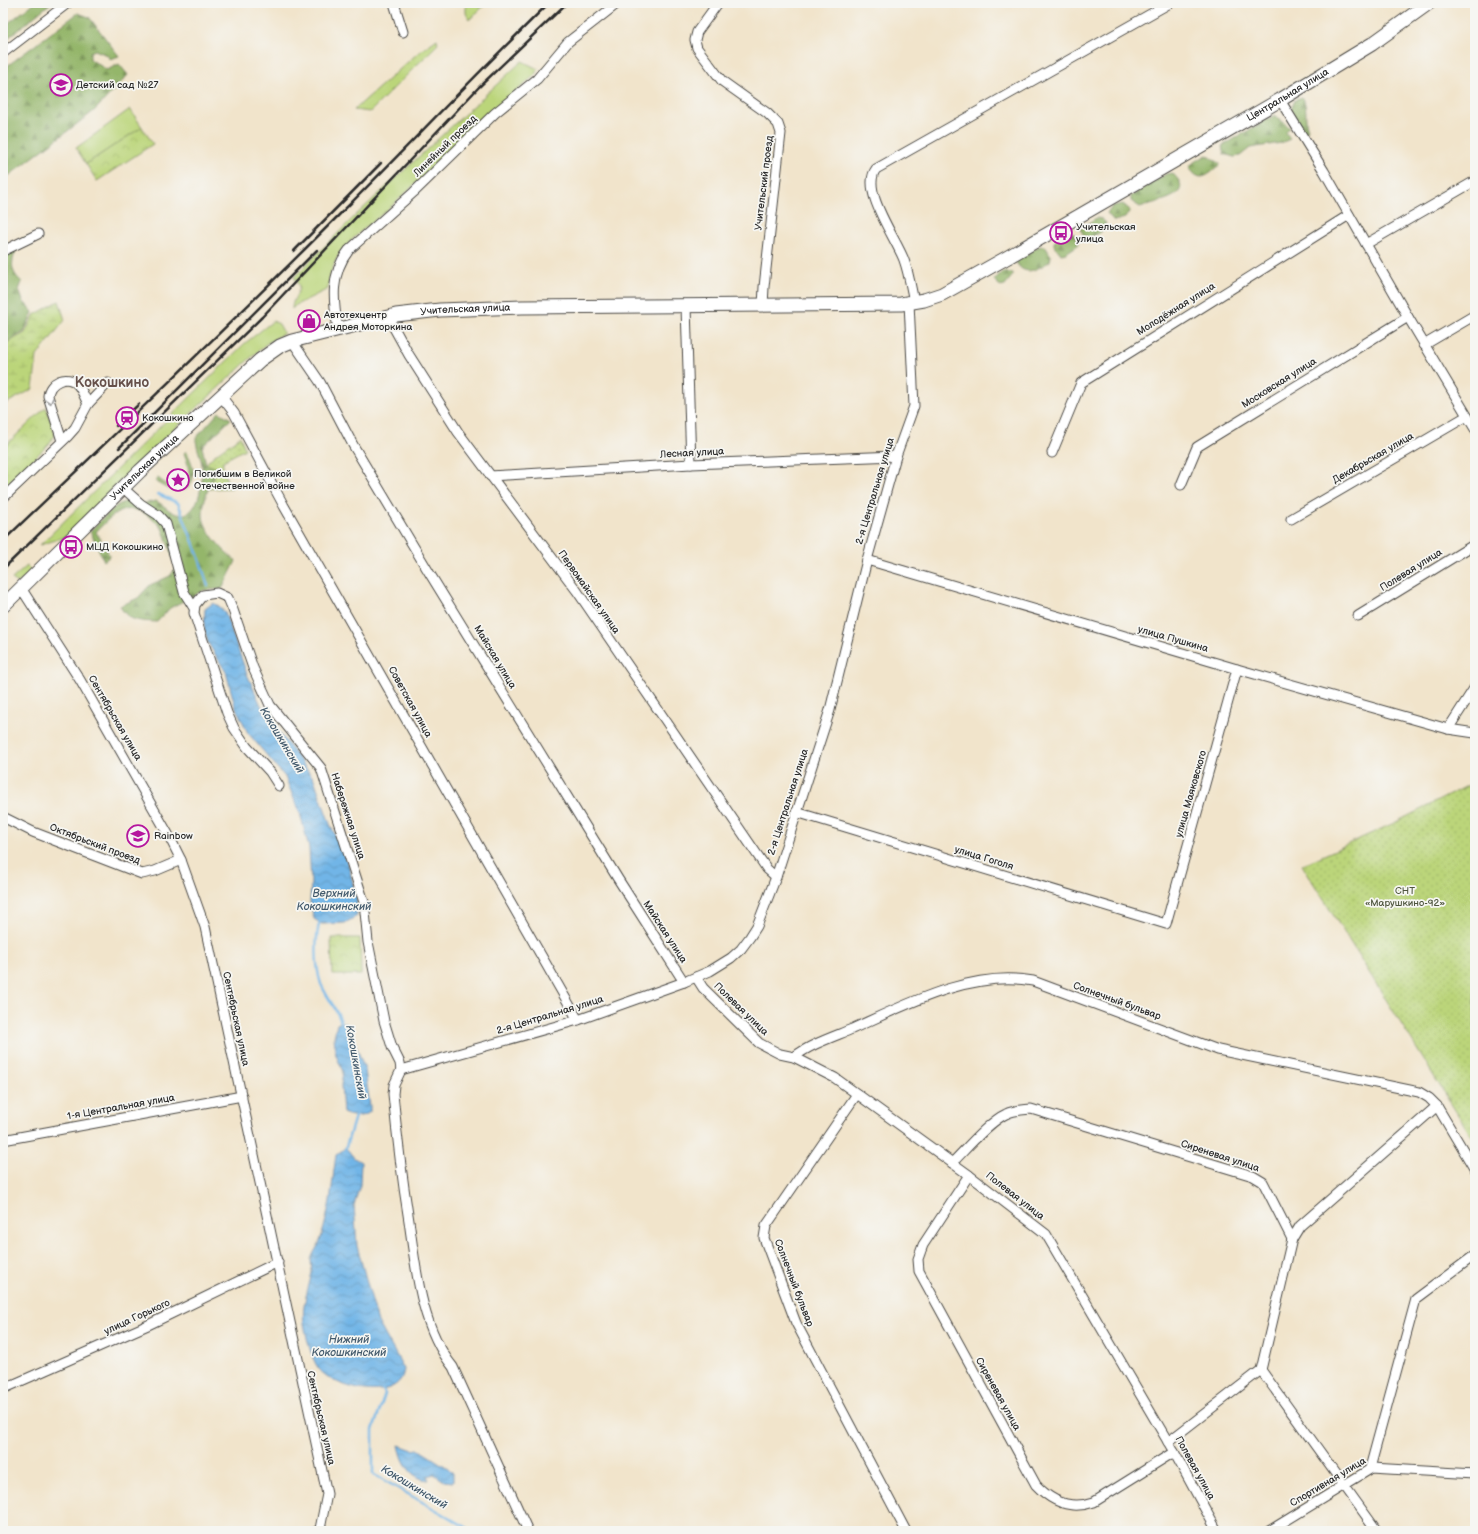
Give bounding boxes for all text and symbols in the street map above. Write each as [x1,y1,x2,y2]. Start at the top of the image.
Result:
street label: Центральная улица [1245,66,1331,124]
school or university icon: Детский сад №27 [48,72,74,98]
place label: Детский сад №27 [76,79,159,91]
street label: Линейный проезд [410,113,479,180]
street label: Учительский проезд [752,135,776,231]
bus stop icon: Учительская улица [1048,220,1074,246]
place label: Учительская улица [1076,221,1136,245]
street label: Молодёжная улица [1135,280,1217,338]
street label: Учительская улица [420,301,511,318]
shop icon: Автотехцентр Андрея Моторкина [296,308,322,334]
place label: Автотехцентр Андрея Моторкина [323,309,413,333]
street label: Московская улица [1239,355,1319,411]
district label: Кокошкино [75,374,150,391]
one-way arrow [45,398,54,405]
station icon: Кокошкино [114,405,140,431]
place label: Кокошкино [142,412,194,424]
street label: Декабрьская улица [1330,430,1416,486]
street label: Учительская улица [108,432,181,503]
street label: 2-я Центральная улица [853,436,897,546]
street label: Лесная улица [659,445,725,461]
place icon: Погибшим в Великой Отечественной войне [165,467,191,493]
place label: Погибшим в Великой Отечественной войне [194,468,295,492]
bus stop icon: МЦД Кокошкино [58,534,84,560]
place label: МЦД Кокошкино [86,541,163,553]
street label: Полевая улица [1378,546,1444,594]
street label: Первомайская улица [556,548,622,636]
street label: Майская улица [471,623,519,691]
street label: улица Пушкина [1136,623,1210,655]
street label: Советская улица [386,664,434,740]
street label: Сентябрьская улица [86,673,144,763]
water label: Кокошкинский [257,705,307,776]
street label: 2-я Центральная улица [765,747,811,857]
street label: улица Маяковского [1173,749,1209,839]
street label: Набережная улица [328,771,368,861]
street label: Октябрьский проезд [48,821,142,867]
school or university icon: Rainbow [125,823,151,849]
place label: Rainbow [154,830,193,842]
street label: улица Гоголя [953,843,1015,873]
park label: СНТ «Марушкино-92» [1365,885,1446,909]
water label: Верхний Кокошкинский [297,887,372,913]
street label: Майская улица [640,899,690,965]
street label: Сентябрьская улица [220,971,252,1067]
street label: Полевая улица [711,980,771,1038]
street label: Солнечный бульвар [1071,980,1163,1023]
street label: 2-я Центральная улица [495,993,605,1037]
water label: Кокошкинский [343,1024,369,1101]
street label: 1-я Центральная улица [66,1092,176,1122]
street label: Сиреневая улица [1179,1138,1261,1174]
street label: Полевая улица [983,1169,1047,1223]
street label: Солнечный бульвар [772,1238,816,1329]
street label: улица Горького [102,1297,172,1337]
water label: Нижний Кокошкинский [312,1333,387,1359]
street label: Сиреневая улица [973,1355,1023,1433]
street label: Сентябрьская улица [304,1370,338,1466]
street label: Полевая улица [1173,1434,1217,1502]
street label: Спортивная улица [1288,1455,1368,1509]
water label: Кокошкинский [379,1462,450,1512]

